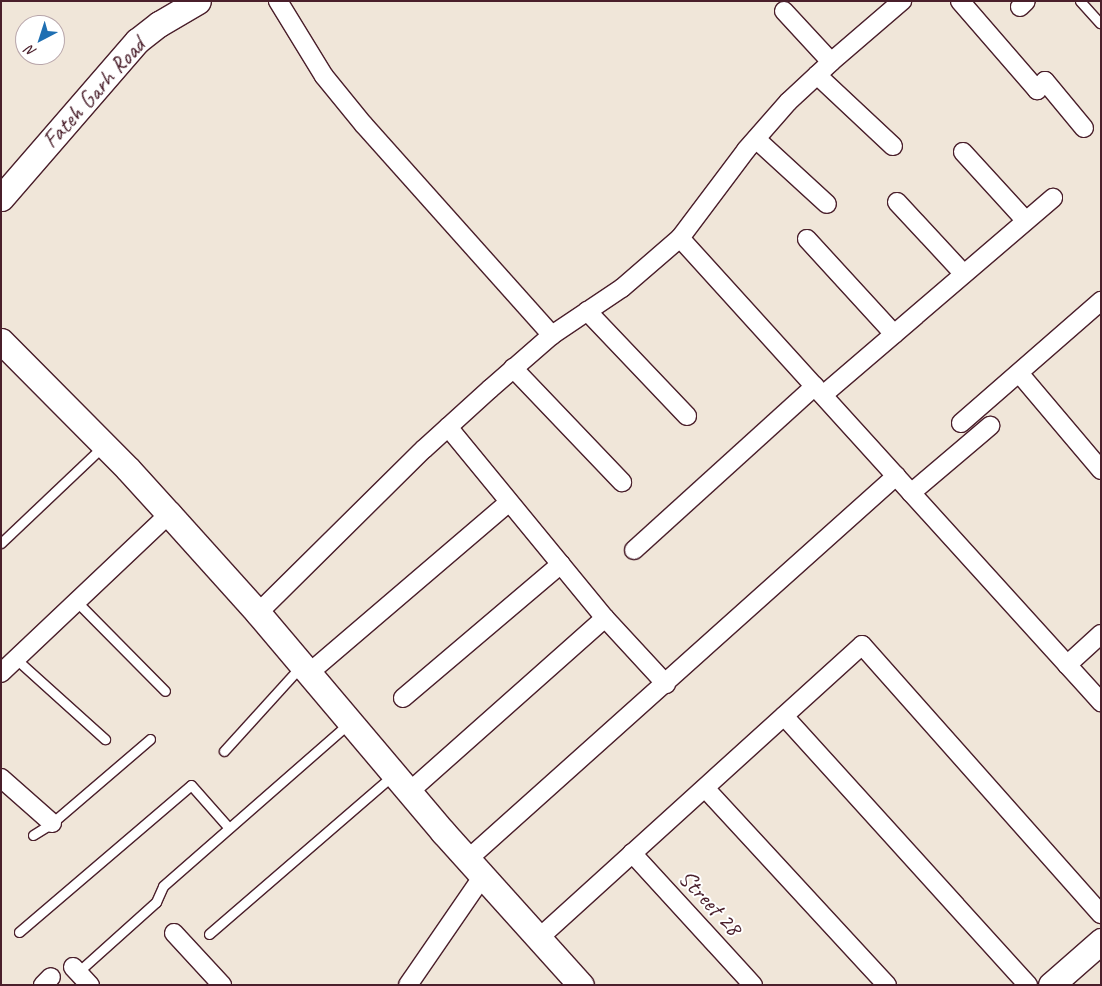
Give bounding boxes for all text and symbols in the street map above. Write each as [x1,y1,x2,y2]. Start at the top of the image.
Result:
north arrow [15,15,65,65]
street label: Fateh Garh Road [36,31,152,155]
text: N [22,42,39,60]
street label: Street 28 [672,864,748,942]

